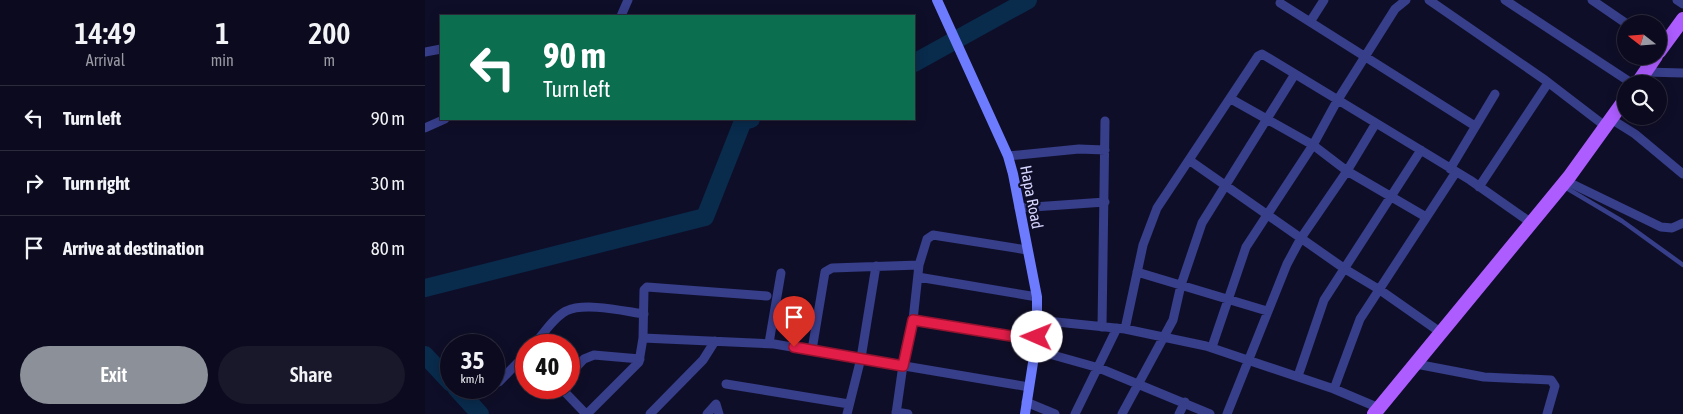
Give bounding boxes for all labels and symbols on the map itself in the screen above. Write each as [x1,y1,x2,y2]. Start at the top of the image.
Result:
north arrow [1617,15,1667,65]
street label: Hapa Road [1016,164,1047,231]
pin [773,296,815,347]
position arrow [1010,310,1062,362]
speed limit sign: 40 [515,334,580,399]

